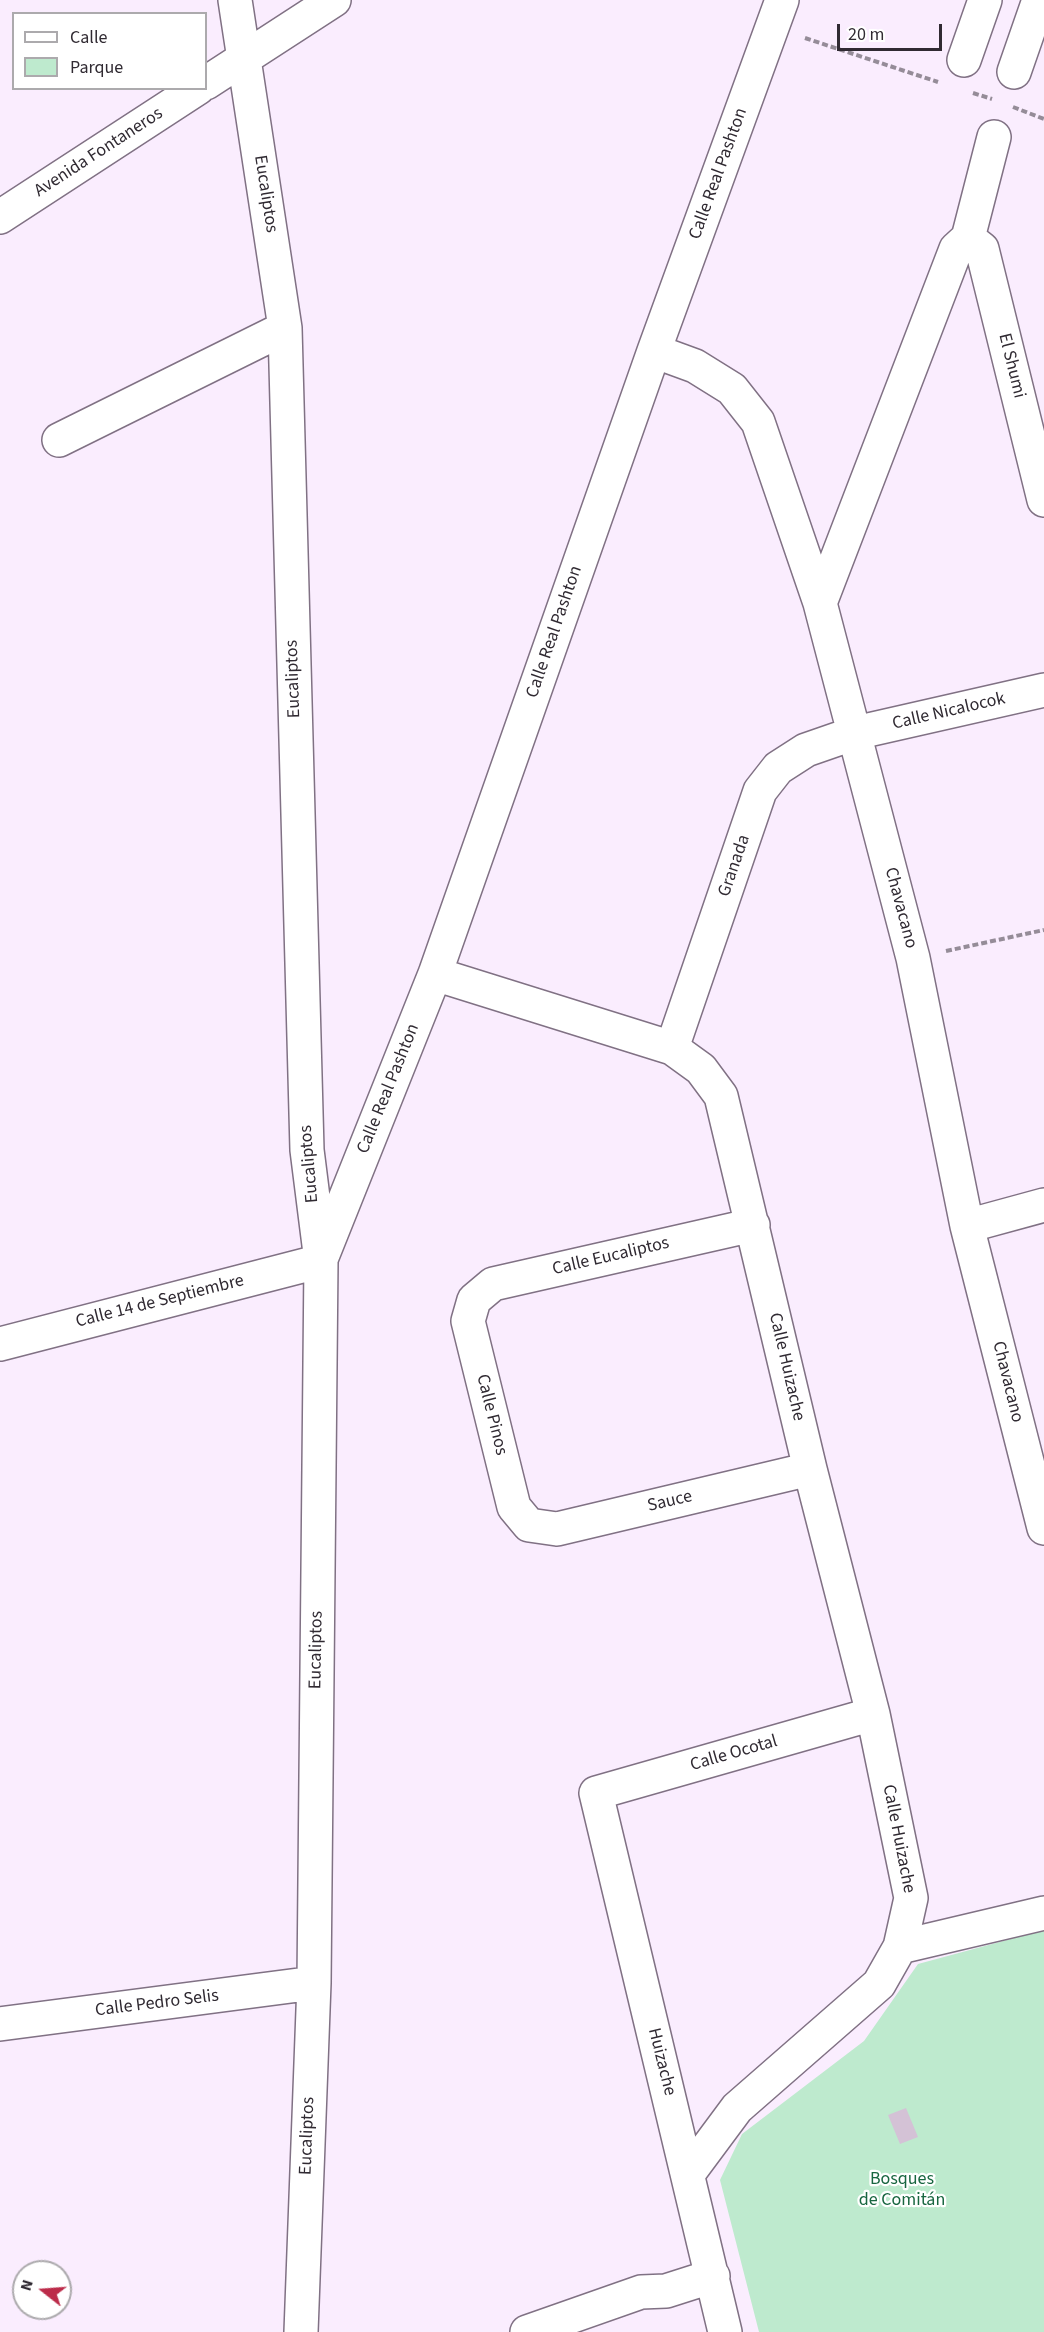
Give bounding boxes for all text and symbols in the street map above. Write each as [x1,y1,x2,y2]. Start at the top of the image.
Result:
legend [12,12,207,90]
scale bar [840,12,945,50]
text: 20 m [848,22,884,47]
text: Calle [70,25,107,50]
text: Parque [70,55,123,80]
street label: Avenida Fontaneros [31,103,167,203]
street label: Calle Real Pashton [685,105,753,243]
street label: Eucaliptos [248,154,282,234]
street label: El Shumi [993,331,1029,401]
street label: Calle Real Pashton [522,563,588,701]
street label: Eucaliptos [282,640,306,718]
street label: Calle Nicalocok [891,689,1007,735]
street label: Granada [714,832,756,900]
street label: Chavacano [879,865,921,951]
street label: Calle Real Pashton [353,1021,425,1157]
street label: Eucaliptos [296,1124,324,1204]
street label: Calle Eucaliptos [550,1233,672,1281]
street label: Calle 14 de Septiembre [74,1271,246,1333]
street label: Calle Huizache [763,1311,809,1423]
street label: Chavacano [986,1339,1028,1425]
street label: Calle Pinos [471,1372,511,1458]
street label: Sauce [646,1486,694,1518]
street label: Eucaliptos [306,1611,328,1689]
street label: Calle Ocotal [688,1731,780,1777]
street label: Calle Huizache [877,1783,919,1895]
street label: Calle Pedro Selis [94,1986,220,2022]
street label: Huizache [642,2026,680,2098]
street label: Eucaliptos [296,2097,320,2175]
park label: Bosques de Comitán [859,2169,945,2212]
north arrow [12,2260,72,2320]
text: N [15,2277,39,2294]

